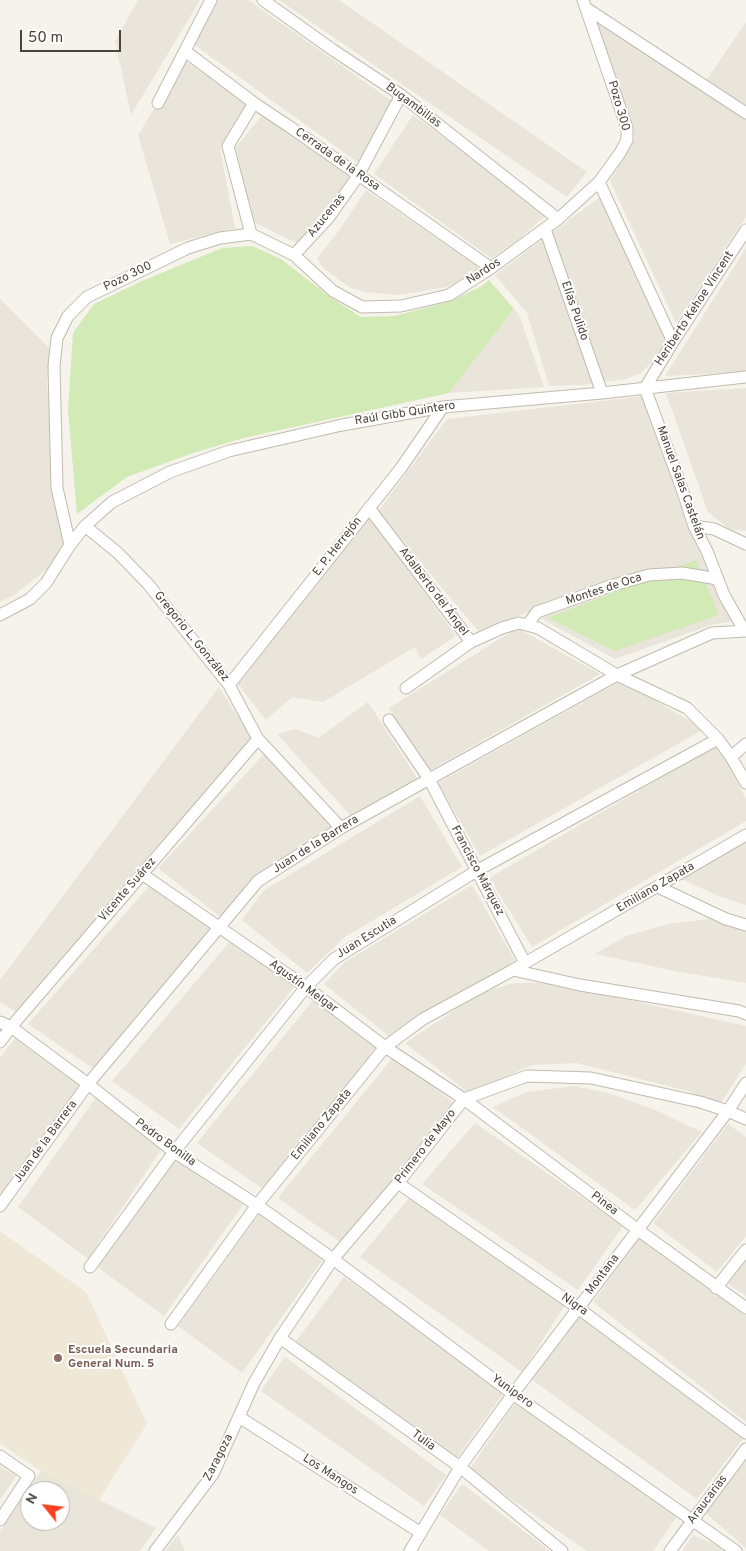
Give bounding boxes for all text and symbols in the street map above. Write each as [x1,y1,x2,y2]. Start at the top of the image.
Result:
scale bar [22,20,124,52]
text: 50 m [28,29,63,48]
street label: Pozo 300 [604,79,632,133]
street label: Bugambilias [382,80,444,132]
street label: Cerrada de la Rosa [292,125,382,195]
street label: Azucenas [305,191,349,241]
street label: Heriberto Kehoe Vincent [653,249,737,369]
street label: Nardos [464,256,504,288]
street label: Pozo 300 [101,259,155,295]
street label: Elías Pulido [557,279,591,343]
street label: Raúl Gibb Quintero [354,399,456,429]
street label: Manuel Salas Castelán [653,424,707,542]
street label: E. P. Herrejón [310,515,366,579]
street label: Adalberto del Ángel [395,545,471,639]
street label: Montes de Oca [564,571,644,609]
street label: Gregorio L. González [150,589,232,685]
street label: Juan de la Barrera [270,813,362,877]
street label: Francisco Márquez [447,823,507,919]
street label: Vicente Suárez [96,855,160,925]
street label: Emiliano Zapata [614,860,698,916]
street label: Juan Escutia [334,914,400,962]
street label: Agustín Melgar [266,957,340,1017]
street label: Emiliano Zapata [289,1086,355,1164]
street label: Juan de la Barrera [11,1098,81,1186]
street label: Primero de Mayo [392,1107,460,1187]
street label: Pedro Bonilla [132,1116,198,1170]
street label: Pinea [588,1189,620,1219]
street label: Montana [583,1252,623,1298]
street label: Nigra [558,1291,590,1319]
place label: Escuela Secundaria General Num. 5 [68,1344,178,1372]
marker: Escuela Secundaria General Num. 5 [52,1352,64,1364]
street label: Yunipero [488,1372,536,1412]
street label: Tulia [408,1428,438,1454]
street label: Zaragoza [201,1432,237,1484]
street label: Los Mangos [300,1452,360,1498]
street label: Araucarias [685,1473,731,1527]
north arrow [20,1481,70,1531]
text: N [22,1490,42,1507]

